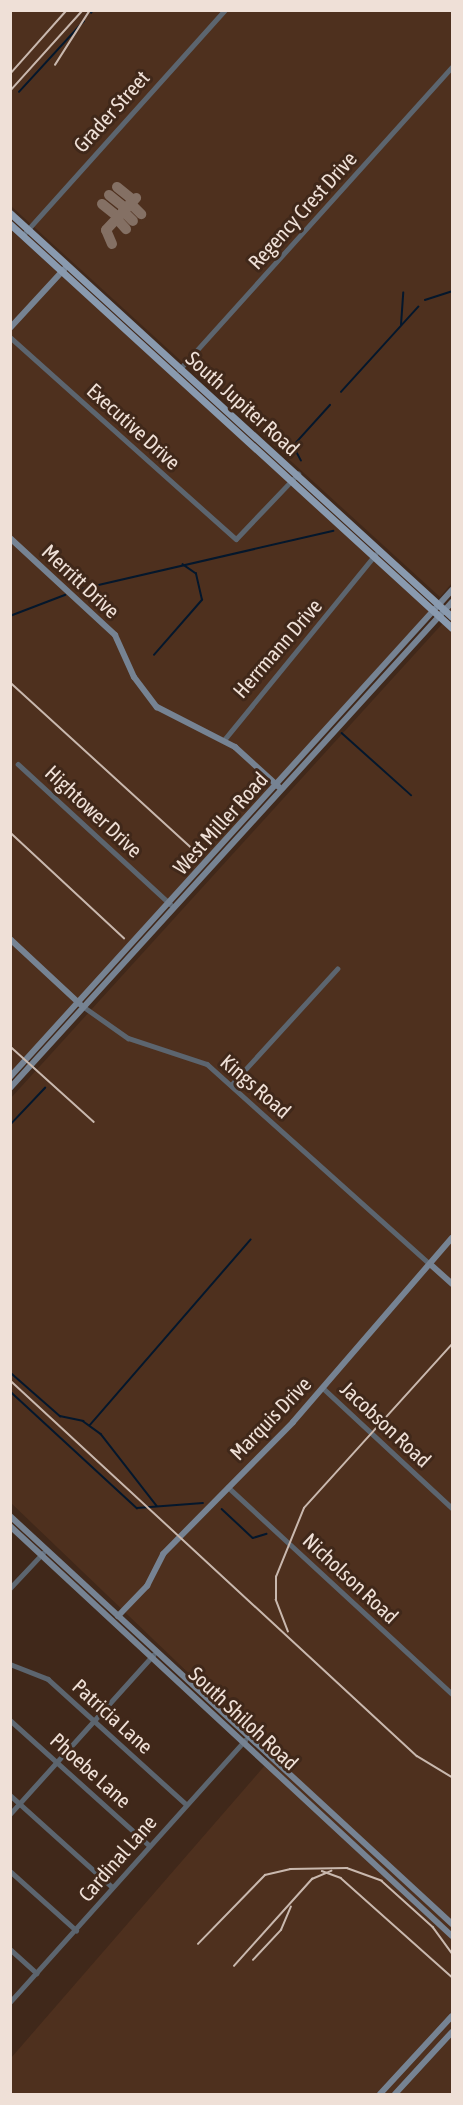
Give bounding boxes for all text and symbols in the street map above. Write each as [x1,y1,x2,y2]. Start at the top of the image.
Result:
street label: Grader Street [68,65,154,157]
street label: Regency Crest Drive [242,146,362,274]
street label: South Jupiter Road [181,345,305,461]
street label: Executive Drive [82,377,186,475]
street label: Merritt Drive [37,539,125,623]
street label: Herrmann Drive [227,593,327,703]
street label: Hightower Drive [40,760,148,862]
street label: West Miller Road [167,767,273,879]
street label: Kings Road [216,1049,296,1123]
street label: Marquis Drive [224,1371,316,1465]
street label: Jacobson Road [336,1376,436,1472]
street label: Nicholson Road [298,1528,404,1628]
street label: South Shiloh Road [184,1661,304,1775]
street label: Patricia Lane [68,1673,158,1759]
street label: Phoebe Lane [45,1727,137,1813]
street label: Cardinal Lane [73,1810,161,1906]

